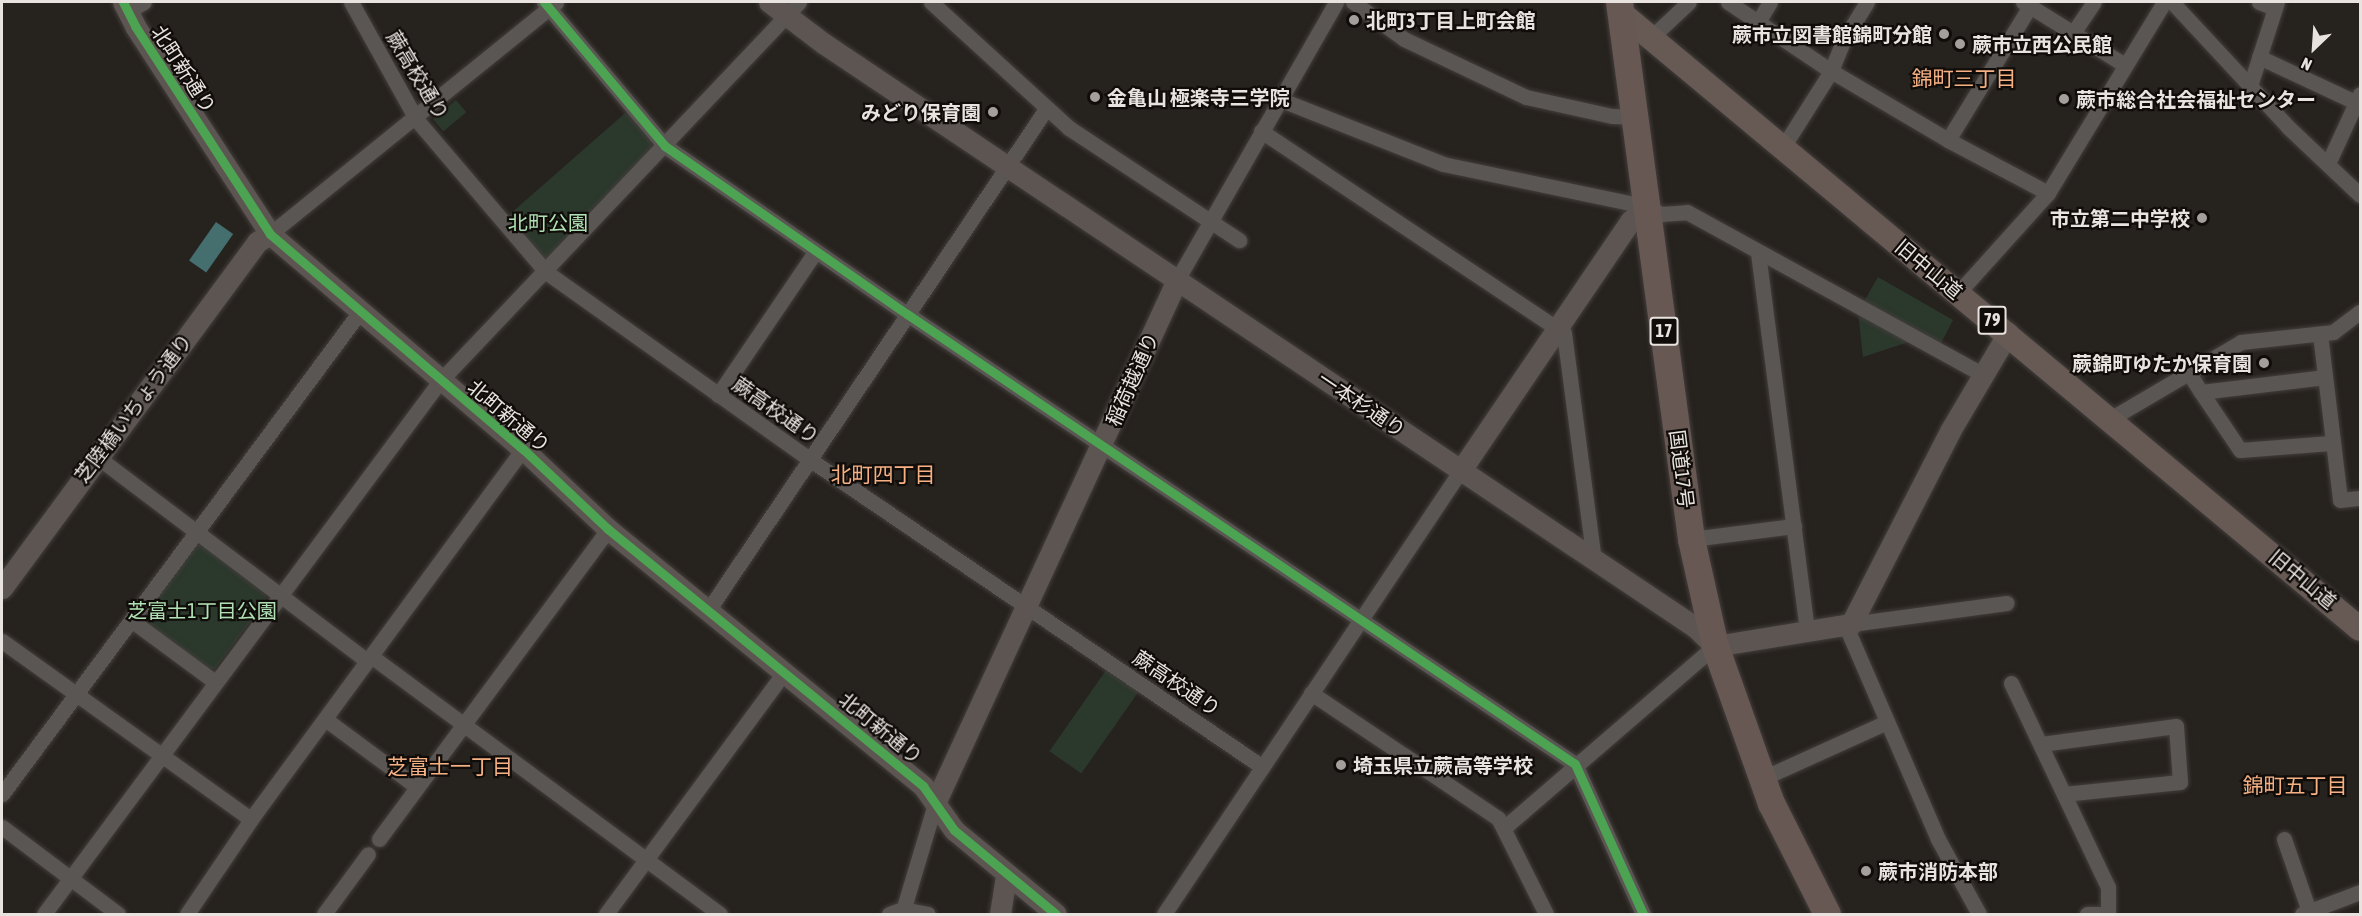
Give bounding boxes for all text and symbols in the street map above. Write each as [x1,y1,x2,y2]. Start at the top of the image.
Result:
place label: 北町3丁目上町会館 [1366,8,1535,32]
marker: 北町3丁目上町会館 [1347,13,1361,27]
north arrow [2284,18,2344,78]
street label: 北町新通り [147,21,221,117]
place label: 蕨市立図書館錦町分館 [1732,22,1932,46]
street label: 蕨高校通り [382,26,454,124]
marker: 蕨市立図書館錦町分館 [1937,27,1951,41]
place label: 蕨市立西公民館 [1972,32,2112,56]
marker: 蕨市立西公民館 [1953,37,1967,51]
text: N [2298,54,2314,74]
district label: 錦町三丁目 [1912,65,2016,91]
place label: 金亀山 極楽寺三学院 [1107,85,1290,109]
place label: 蕨市総合社会福祉センター [2076,87,2316,111]
marker: 金亀山 極楽寺三学院 [1088,90,1102,104]
marker: 蕨市総合社会福祉センター [2057,92,2071,106]
place label: みどり保育園 [861,100,981,124]
marker: みどり保育園 [986,105,1000,119]
place label: 市立第二中学校 [2050,206,2190,230]
park label: 北町公園 [508,210,588,234]
marker: 市立第二中学校 [2195,211,2209,225]
street label: 旧中山道 [1891,234,1967,304]
road number: 79 [1977,305,2007,335]
road number: 17 [1649,316,1679,346]
street label: 稲荷越通り [1101,328,1163,430]
street label: 芝陸橋いちょう通り [69,329,197,487]
place label: 蕨錦町ゆたか保育園 [2072,351,2252,375]
marker: 蕨錦町ゆたか保育園 [2257,356,2271,370]
street label: 一本杉通り [1314,366,1410,442]
street label: 蕨高校通り [728,371,824,449]
street label: 北町新通り [463,375,555,457]
street label: 国道17号 [1665,428,1699,510]
district label: 北町四丁目 [831,461,935,487]
street label: 旧中山道 [2265,544,2341,614]
park label: 芝富士1丁目公園 [127,598,277,622]
street label: 蕨高校通り [1129,645,1225,721]
street label: 北町新通り [835,687,927,769]
district label: 芝富士一丁目 [387,753,513,779]
place label: 埼玉県立蕨高等学校 [1353,753,1533,777]
marker: 埼玉県立蕨高等学校 [1334,758,1348,772]
district label: 錦町五丁目 [2243,772,2347,798]
place label: 蕨市消防本部 [1878,859,1998,883]
marker: 蕨市消防本部 [1859,864,1873,878]

